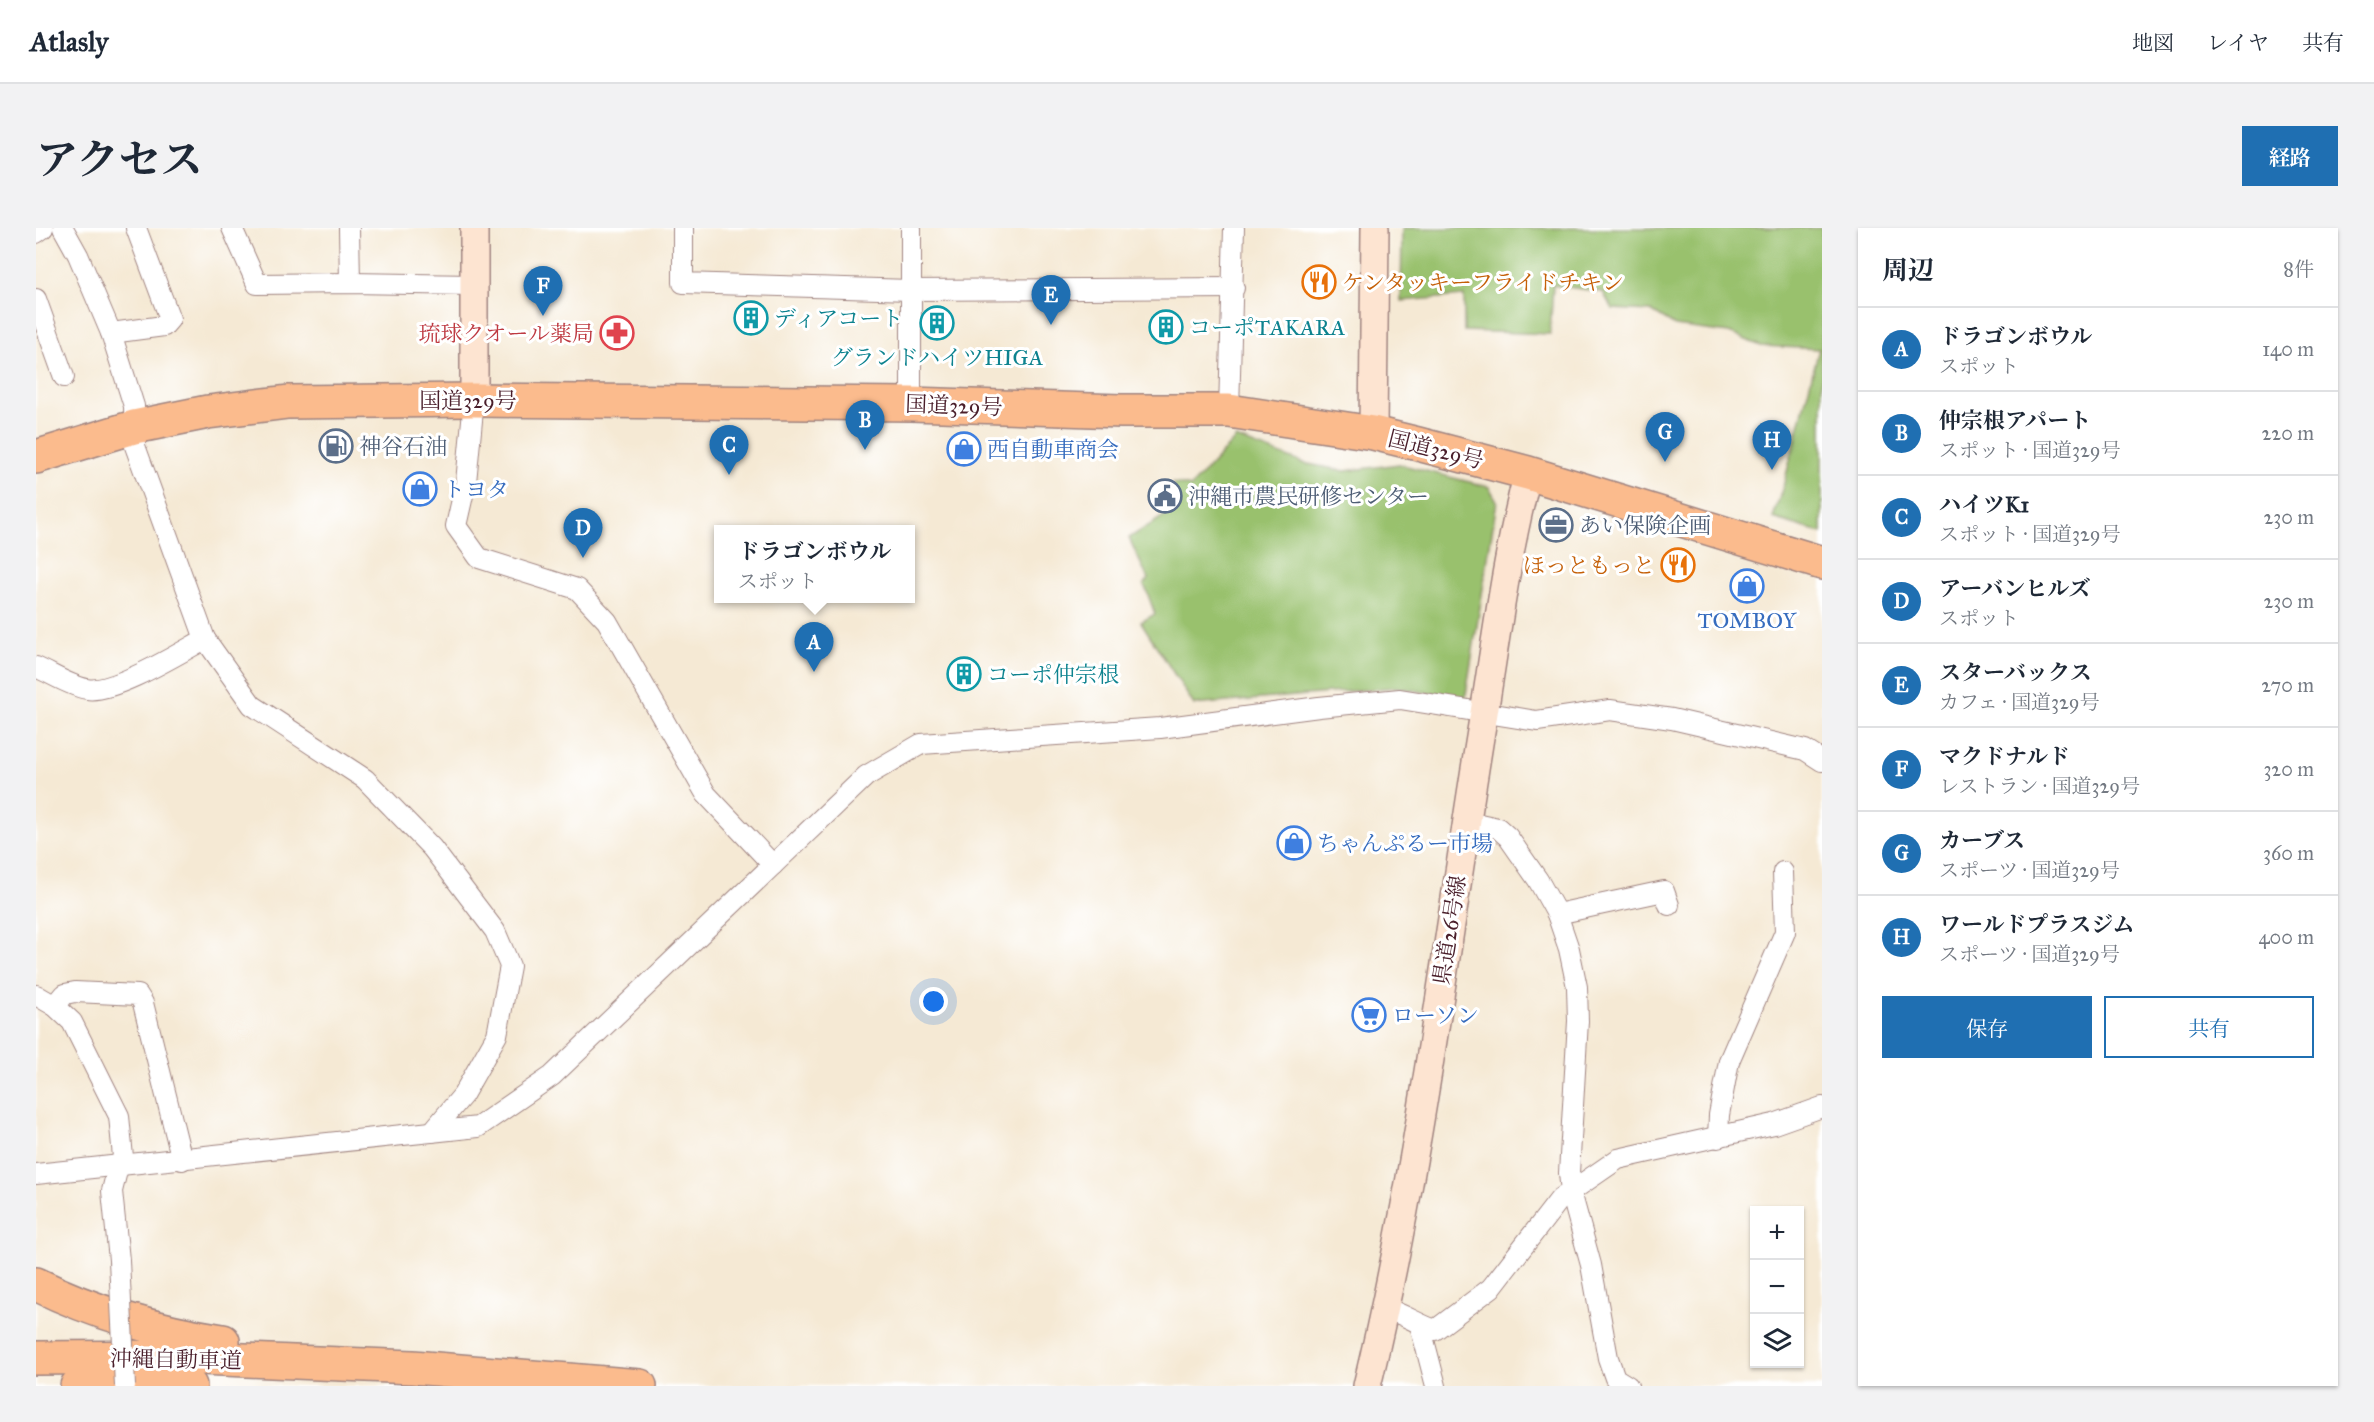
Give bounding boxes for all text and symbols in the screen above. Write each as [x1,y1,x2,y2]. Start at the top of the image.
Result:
text: Atlasly [30,24,108,59]
text: 地図 [2132,30,2174,56]
text: レイヤ [2207,30,2269,56]
text: 共有 [2302,30,2344,56]
button: 経路 [2242,126,2338,186]
text: アクセス [36,134,203,186]
text: 周辺 [1882,254,1934,286]
text: 8件 [2283,257,2314,281]
restaurant icon: ケンタッキーフライドチキン [1301,264,1337,300]
pin: F [524,266,562,316]
place label: ケンタッキーフライドチキン [1342,269,1624,296]
pin: E [1032,276,1070,325]
building icon: ディアコート [733,300,769,336]
place label: ディアコート [774,305,903,332]
building icon: グランドハイツHIGA [919,305,955,341]
building icon: コーポTAKARA [1148,309,1184,345]
place label: コーポTAKARA [1189,314,1345,341]
pharmacy icon: 琉球クオール薬局 [599,315,635,351]
place label: 琉球クオール薬局 [418,320,594,347]
text: ドラゴンボウル [1939,323,2092,350]
text: A [1895,337,1908,361]
text: 140 m [2262,337,2314,361]
place label: グランドハイツHIGA [831,344,1043,371]
text: スポット [1939,354,2019,378]
street label: 国道329号 [419,387,517,414]
street label: 国道329号 [905,390,1003,421]
pin: B [846,400,884,450]
text: 仲宗根アパート [1939,407,2091,434]
pin: G [1646,412,1684,462]
pin: H [1752,420,1792,470]
text: B [1895,421,1908,445]
text: 220 m [2262,421,2314,445]
street label: 国道329号 [1385,425,1486,474]
pin: C [710,426,748,475]
fuel station icon: 神谷石油 [318,428,354,464]
shop icon: 西自動車商会 [946,431,982,467]
place label: 神谷石油 [359,433,447,460]
place label: 西自動車商会 [987,436,1119,463]
text: スポット · 国道329号 [1939,438,2121,462]
shop icon: トヨタ [402,471,438,507]
place label: トヨタ [443,476,509,503]
public building icon: 沖縄市農民研修センター [1147,478,1183,514]
place label: 沖縄市農民研修センター [1188,483,1429,510]
text: ハイツK1 [1939,491,2029,518]
text: C [1895,505,1908,529]
text: 230 m [2263,505,2314,529]
office icon: あい保険企画 [1538,507,1574,543]
pin: D [564,508,602,558]
place label: あい保険企画 [1579,512,1711,539]
text: スポット · 国道329号 [1939,522,2121,546]
popup [714,525,915,603]
text: ドラゴンボウル [738,538,891,565]
restaurant icon: ほっともっと [1660,547,1696,583]
place label: ほっともっと [1523,552,1655,579]
shop icon: TOMBOY [1729,568,1765,604]
text: スポット [738,569,818,593]
text: アーバンヒルズ [1939,575,2091,602]
text: D [1894,589,1909,613]
text: 230 m [2263,589,2314,613]
text: スポット [1939,606,2019,630]
place label: TOMBOY [1697,607,1798,634]
pin: A [794,622,834,672]
building icon: コーポ仲宗根 [946,656,982,692]
text: スターバックス [1939,659,2092,686]
place label: コーポ仲宗根 [987,661,1119,688]
text: E [1894,673,1909,697]
text: 270 m [2261,673,2314,697]
text: カフェ · 国道329号 [1939,690,2100,714]
text: マクドナルド [1939,743,2070,770]
text: F [1895,757,1908,781]
text: 320 m [2263,757,2314,781]
text: レストラン · 国道329号 [1939,774,2140,798]
shop icon: ちゃんぷるー市場 [1276,825,1312,861]
text: カーブス [1939,827,2025,854]
place label: ちゃんぷるー市場 [1317,830,1493,857]
text: G [1894,841,1909,865]
text: 360 m [2263,841,2314,865]
text: スポーツ · 国道329号 [1939,858,2120,882]
street label: 県道26号線 [1428,874,1471,987]
text: ワールドプラスジム [1939,911,2134,938]
text: H [1893,925,1910,949]
text: 400 m [2258,925,2314,949]
text: スポーツ · 国道329号 [1939,942,2120,966]
your location [919,987,948,1016]
button: 保存 [1882,996,2092,1058]
button: 共有 [2104,996,2314,1058]
supermarket icon: ローソン [1351,997,1387,1033]
place label: ローソン [1392,1002,1479,1029]
map controls [1750,1206,1804,1368]
button: + [1750,1206,1804,1260]
button: − [1750,1260,1804,1314]
button: layers [1750,1314,1804,1368]
street label: 沖縄自動車道 [110,1345,242,1374]

